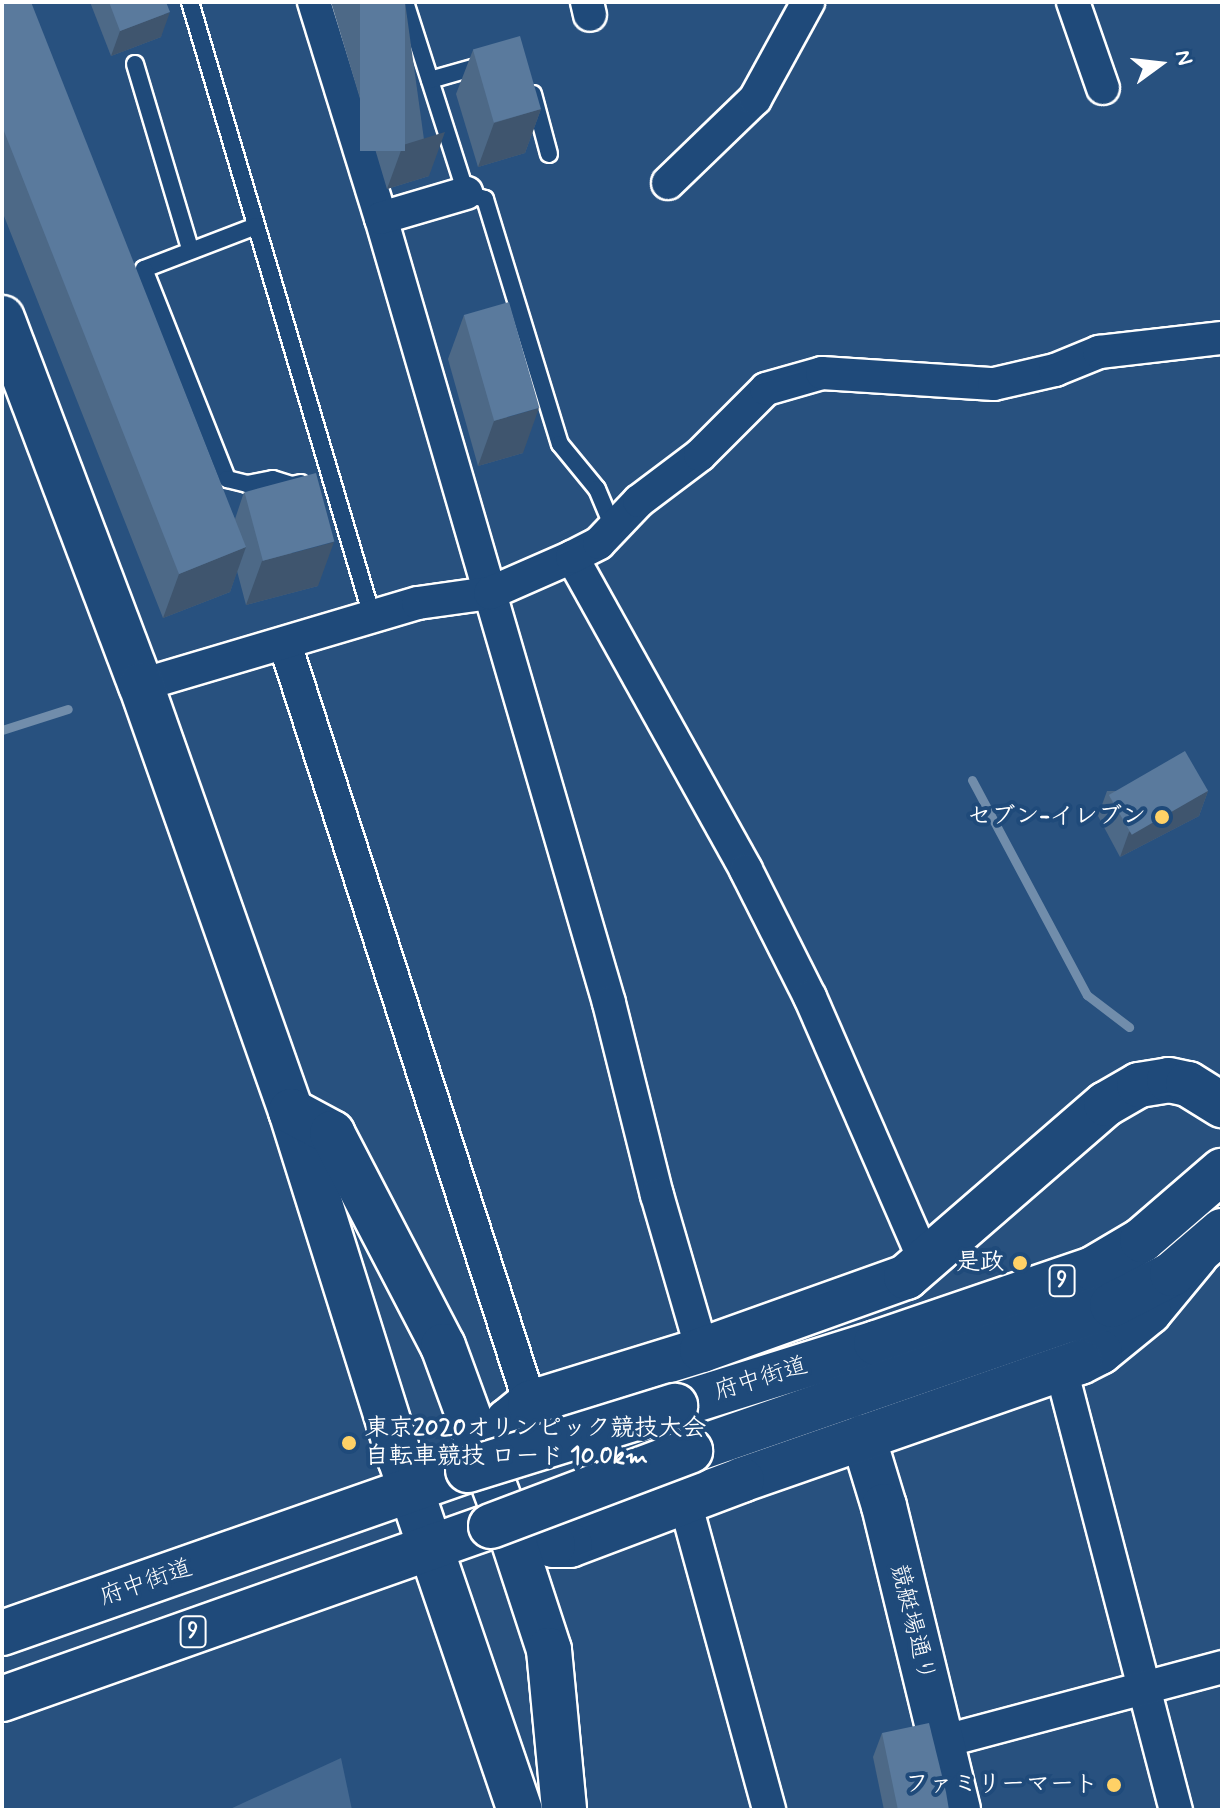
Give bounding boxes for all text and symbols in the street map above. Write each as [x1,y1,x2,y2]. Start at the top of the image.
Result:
north arrow [1120,24,1200,104]
text: N [1168,47,1199,68]
place label: セブン-イレブン [967,803,1146,831]
marker: セブン-イレブン [1153,808,1171,826]
place label: 是政 [956,1249,1004,1277]
marker: 是政 [1011,1254,1029,1272]
road number: 9 [1048,1263,1076,1299]
street label: 府中街道 [711,1351,811,1407]
place label: 東京2020オリンピック競技大会 自転車競技 ロード 10.0km [365,1415,706,1471]
marker: 東京2020オリンピック競技大会 自転車競技 ロード 10.0km [340,1434,358,1452]
street label: 府中街道 [96,1554,196,1612]
street label: 競艇場通り [884,1561,940,1685]
road number: 9 [179,1614,207,1650]
place label: ファミリーマート [906,1771,1098,1799]
marker: ファミリーマート [1105,1776,1123,1794]

